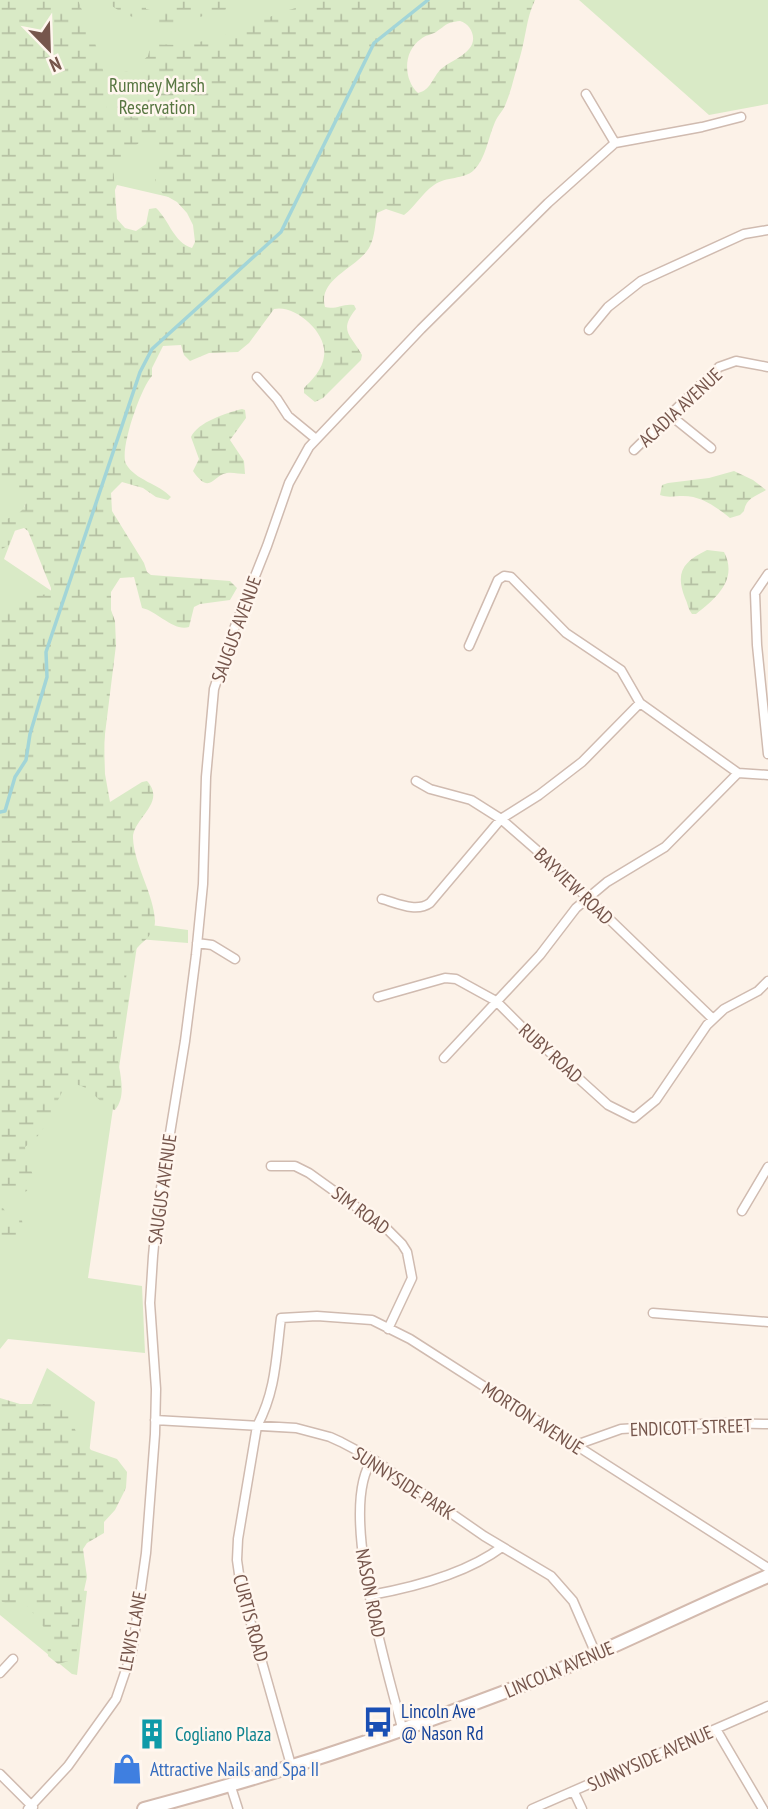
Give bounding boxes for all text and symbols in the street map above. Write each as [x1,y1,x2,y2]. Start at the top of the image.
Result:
north arrow [14,14,84,84]
text: N [46,52,65,78]
park label: Rumney Marsh Reservation [109,73,205,119]
street label: ACADIA AVENUE [633,362,727,452]
street label: SAUGUS AVENUE [206,573,266,685]
street label: BAYVIEW ROAD [529,842,619,930]
street label: RUBY ROAD [514,1018,588,1088]
street label: SAUGUS AVENUE [142,1132,182,1246]
street label: SIM ROAD [327,1180,395,1240]
street label: MORTON AVENUE [478,1376,588,1460]
street label: ENDICOTT STREET [630,1413,753,1441]
street label: SUNNYSIDE PARK [348,1441,460,1525]
street label: NASON ROAD [351,1547,391,1639]
street label: CURTIS ROAD [228,1572,274,1664]
street label: LEWIS LANE [113,1589,151,1673]
street label: LINCOLN AVENUE [501,1635,617,1703]
place label: Lincoln Ave @ Nason Rd [401,1699,483,1745]
bus stop icon: Lincoln Ave @ Nason Rd [361,1705,395,1739]
building icon: Cogliano Plaza [135,1717,169,1751]
street label: SUNNYSIDE AVENUE [584,1720,716,1796]
place label: Cogliano Plaza [175,1722,271,1746]
shop icon: Attractive Nails and Spa II [110,1752,144,1786]
place label: Attractive Nails and Spa II [150,1757,319,1781]

